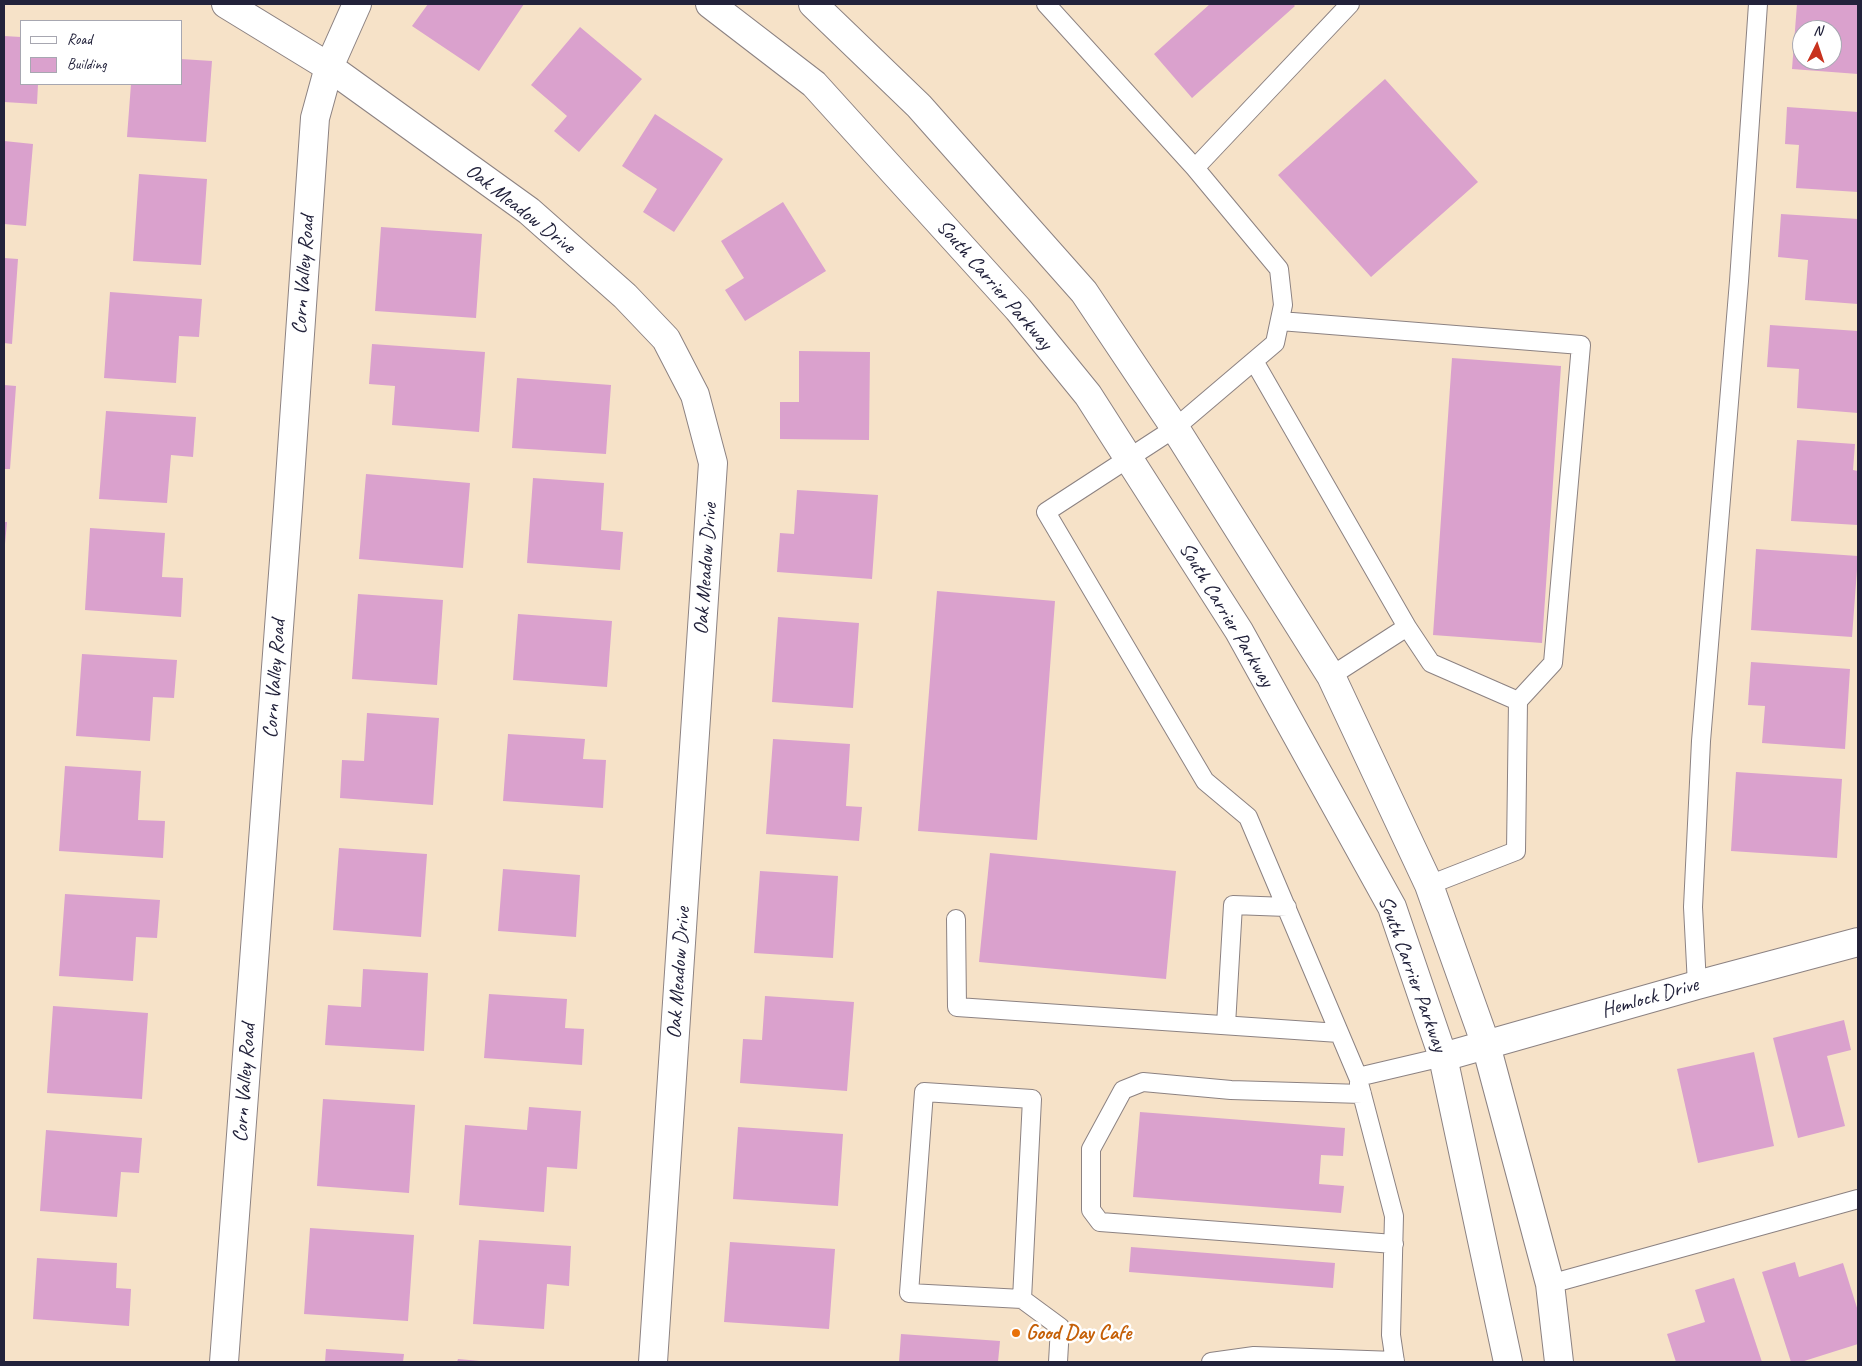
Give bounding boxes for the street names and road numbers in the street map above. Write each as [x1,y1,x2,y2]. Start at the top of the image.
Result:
street label: Oak Meadow Drive [460,158,580,260]
street label: Corn Valley Road [287,215,321,335]
street label: South Carrier Parkway [931,215,1057,355]
street label: Oak Meadow Drive [689,502,723,636]
street label: South Carrier Parkway [1173,538,1279,692]
street label: Corn Valley Road [258,619,292,739]
street label: South Carrier Parkway [1372,893,1452,1055]
street label: Oak Meadow Drive [662,906,696,1040]
street label: Hemlock Drive [1599,972,1701,1024]
street label: Corn Valley Road [228,1023,262,1143]

